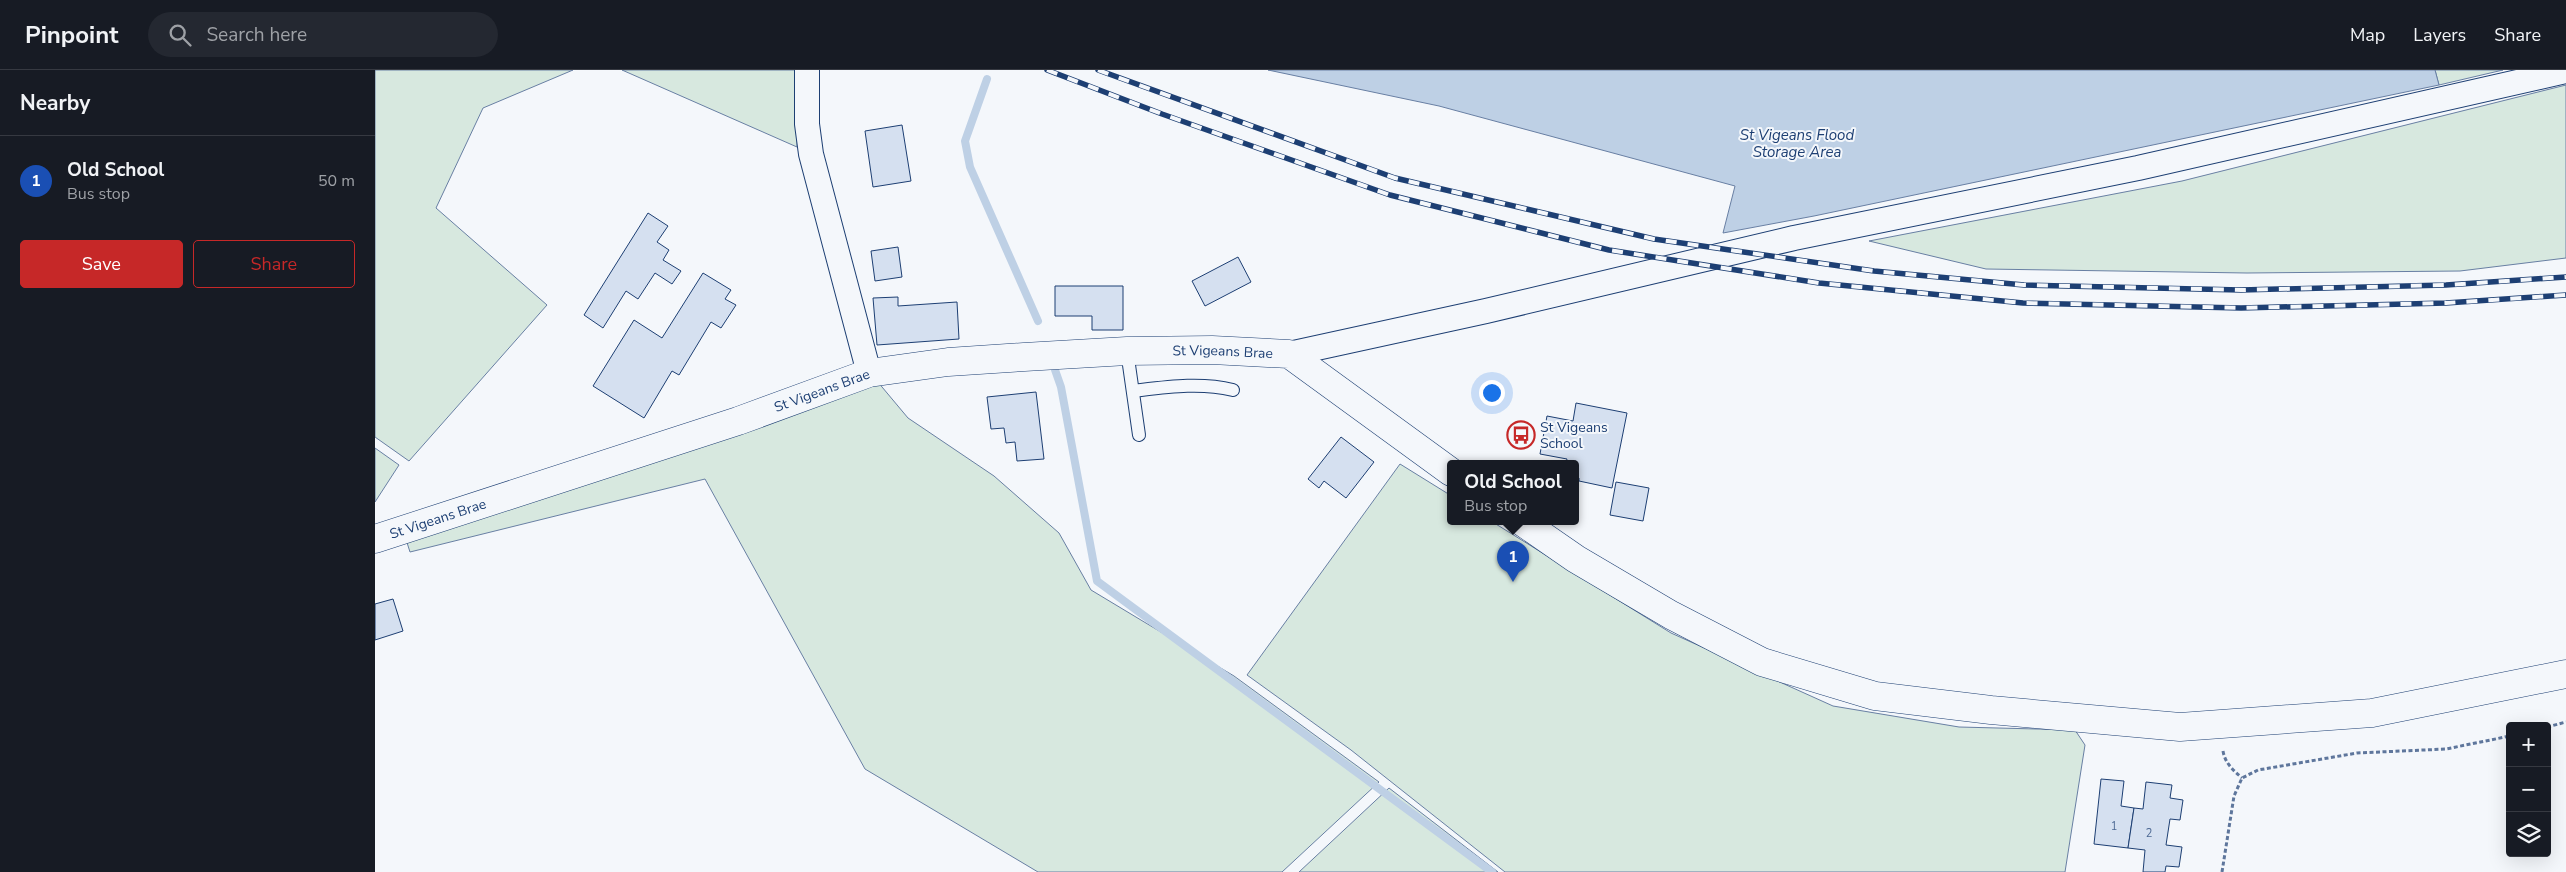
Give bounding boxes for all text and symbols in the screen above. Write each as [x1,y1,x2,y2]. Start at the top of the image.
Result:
search box [148,12,498,57]
text: Pinpoint [25,19,118,51]
icon: search [166,21,194,49]
text: Search here [206,22,307,48]
text: Map [2350,23,2385,47]
text: Layers [2413,23,2466,47]
text: Share [2494,23,2541,47]
text: Nearby [20,89,90,117]
water label: St Vigeans Flood Storage Area [1740,125,1854,162]
text: Old School [67,157,164,183]
text: 1 [31,170,41,192]
text: 50 m [318,170,355,192]
text: Bus stop [67,183,130,205]
button: Save [20,240,183,288]
button: Share [193,240,355,288]
street label: St Vigeans Brae [1172,341,1273,363]
street label: St Vigeans Brae [771,365,873,417]
your location [1479,380,1505,406]
place label: St Vigeans School [1540,418,1608,453]
bus stop icon: St Vigeans School [1506,420,1536,450]
popup [1447,460,1579,525]
text: Old School [1464,469,1562,495]
street label: St Vigeans Brae [387,494,489,544]
text: Bus stop [1464,495,1527,517]
pin: 1 [1497,541,1529,582]
map controls [2506,722,2551,857]
button: + [2506,722,2551,767]
button: − [2506,767,2551,812]
button: layers [2506,812,2551,857]
house number: 1 [2111,819,2117,834]
house number: 2 [2146,826,2152,841]

